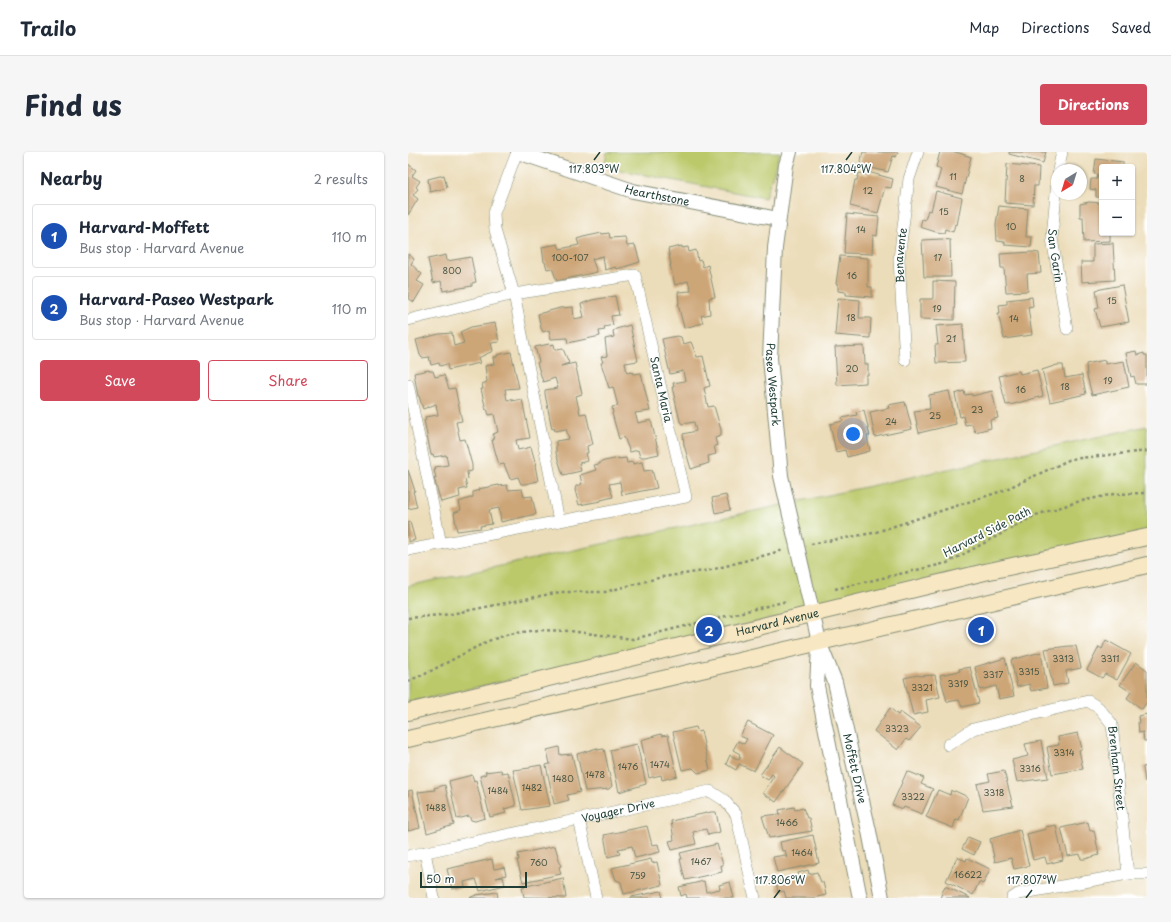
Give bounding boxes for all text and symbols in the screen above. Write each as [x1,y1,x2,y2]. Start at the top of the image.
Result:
text: Trailo [20,14,76,42]
text: Map [969,17,999,38]
text: Directions [1021,17,1089,38]
text: Saved [1111,17,1151,38]
text: Find us [24,83,122,126]
button: Directions [1040,84,1147,125]
text: 117.803°W [569,161,620,176]
text: 117.804°W [821,161,872,176]
north arrow [1051,164,1087,200]
map controls [1099,164,1135,236]
button: + [1099,164,1135,200]
text: Nearby [40,165,102,191]
text: 2 results [314,169,368,188]
house number: 11 [949,169,957,183]
house number: 8 [1019,171,1025,185]
street label: Hearthstone [622,180,691,210]
house number: 12 [863,183,873,197]
button: − [1099,200,1135,236]
house number: 15 [939,204,949,218]
text: Harvard-Moffett [79,215,210,238]
house number: 10 [1006,219,1017,233]
house number: 14 [856,222,866,236]
text: 1 [51,227,57,246]
text: 110 m [332,227,367,246]
street label: Benavente [890,227,911,283]
street label: San Garin [1044,228,1068,284]
text: Bus stop · Harvard Avenue [79,238,244,257]
house number: 100-107 [551,250,589,264]
house number: 17 [934,250,943,264]
house number: 800 [443,263,462,277]
house number: 16 [847,268,857,282]
text: Harvard-Paseo Westpark [79,287,274,310]
house number: 15 [1107,293,1117,307]
text: 2 [49,299,59,318]
text: 110 m [332,299,367,318]
house number: 19 [932,301,942,315]
text: Bus stop · Harvard Avenue [79,310,244,329]
house number: 18 [846,310,856,324]
house number: 14 [1009,311,1019,325]
house number: 21 [946,331,956,345]
street label: Paseo Westpark [762,342,785,427]
street label: Santa Maria [646,355,678,424]
button: Save [40,360,200,401]
button: Share [208,360,368,401]
house number: 20 [846,361,859,375]
house number: 19 [1103,373,1113,387]
house number: 18 [1060,379,1070,393]
house number: 16 [1016,382,1026,396]
house number: 23 [971,402,983,416]
house number: 25 [929,408,941,422]
house number: 24 [885,414,897,428]
your location [843,424,863,444]
street label: Harvard Side Path [940,502,1034,561]
street label: Harvard Avenue [734,604,820,640]
pin: 2 [696,615,722,645]
pin: 1 [968,615,994,645]
house number: 3313 [1052,651,1074,665]
house number: 3311 [1101,651,1119,665]
house number: 3315 [1018,664,1040,678]
house number: 3317 [983,667,1003,681]
house number: 3319 [948,676,968,690]
house number: 3321 [911,680,933,694]
house number: 3323 [885,721,909,735]
street label: Brenham Street [1104,725,1130,812]
street label: Moffett Drive [839,732,871,805]
house number: 3314 [1053,745,1075,759]
house number: 1474 [650,757,670,771]
house number: 1476 [618,759,638,773]
house number: 3316 [1019,761,1041,775]
house number: 1478 [585,767,605,781]
house number: 1480 [552,771,574,785]
house number: 1482 [522,780,542,794]
house number: 1484 [488,783,509,797]
house number: 3318 [984,785,1004,799]
house number: 3322 [901,789,925,803]
street label: Voyager Drive [580,794,657,826]
house number: 1488 [426,800,446,814]
house number: 1466 [776,815,798,829]
house number: 1464 [791,845,813,859]
house number: 1467 [691,854,711,868]
house number: 760 [530,855,548,869]
house number: 16622 [954,867,982,881]
house number: 759 [630,868,646,882]
scale bar [420,870,527,889]
text: 50 m [426,870,455,887]
text: 117.806°W [755,872,806,887]
text: 117.807°W [1007,872,1058,887]

